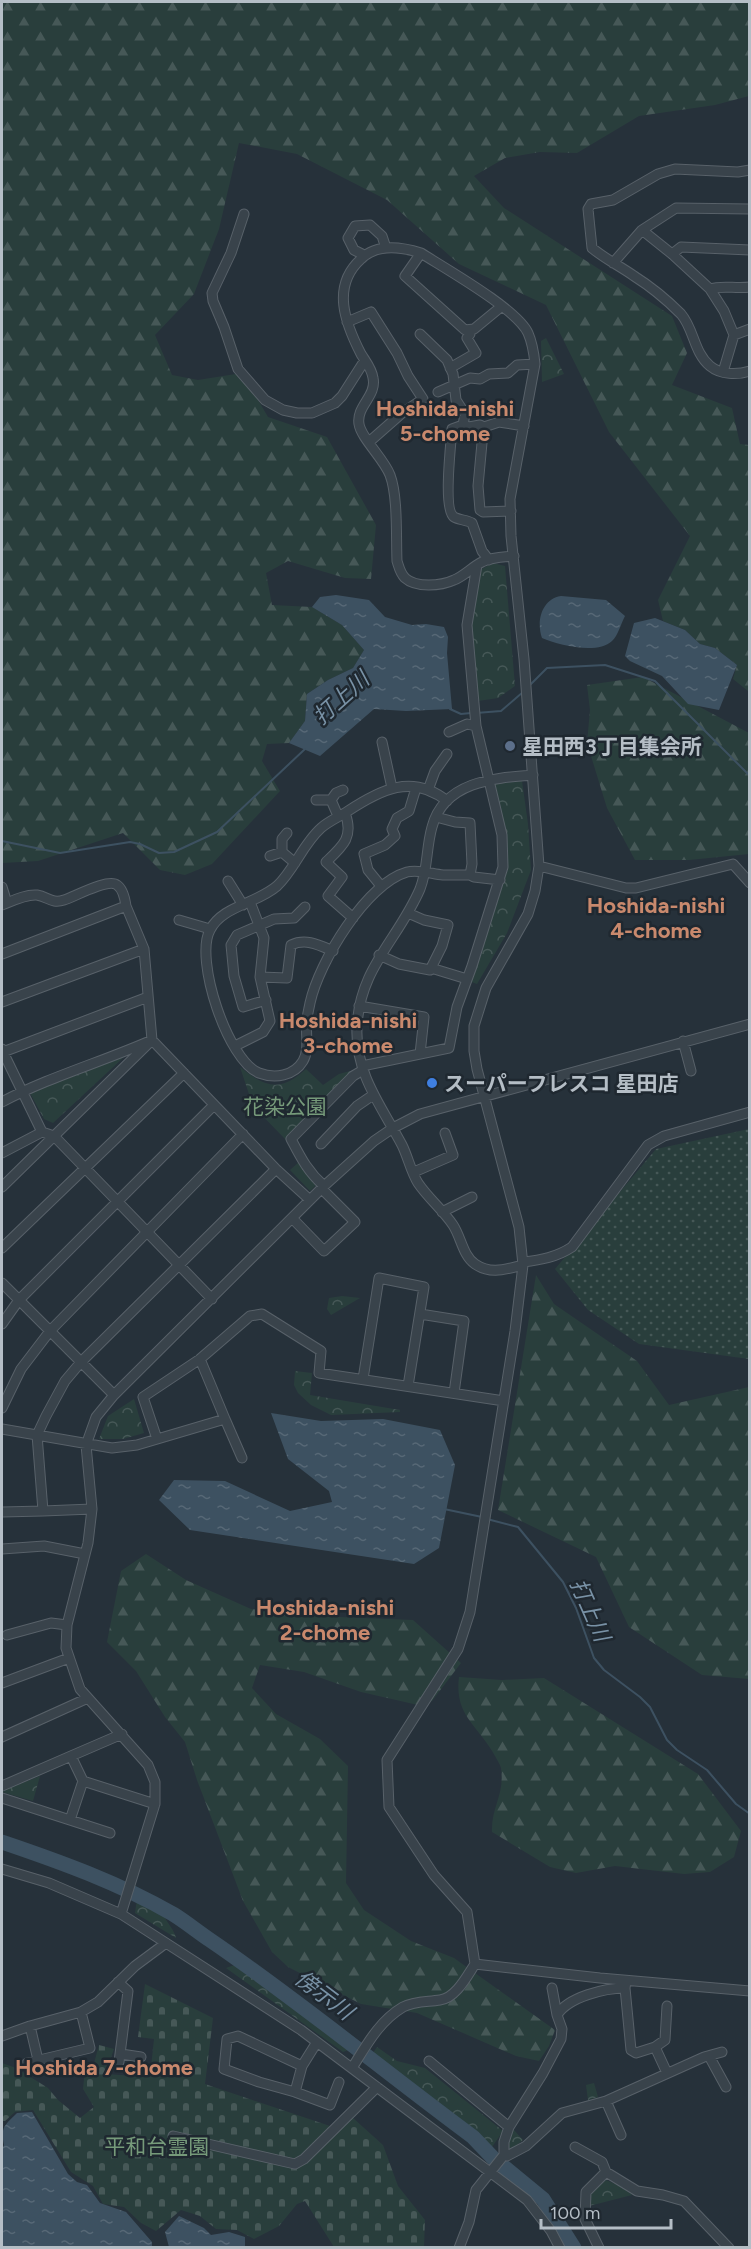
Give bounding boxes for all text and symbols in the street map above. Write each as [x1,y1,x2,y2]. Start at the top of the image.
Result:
district label: Hoshida-nishi 5-chome [376,395,514,447]
water label: 打上川 [307,665,376,730]
place label: 星田西3丁目集会所 [522,734,702,759]
marker: 星田西3丁目集会所 [503,739,517,753]
district label: Hoshida-nishi 4-chome [587,892,725,944]
district label: Hoshida-nishi 3-chome [279,1007,417,1059]
place label: スーパーフレスコ 星田店 [444,1071,679,1096]
marker: スーパーフレスコ 星田店 [425,1076,439,1090]
park label: 花染公園 [243,1094,327,1119]
water label: 打上川 [564,1574,617,1647]
district label: Hoshida-nishi 2-chome [256,1594,394,1646]
water label: 傍示川 [290,1964,360,2027]
district label: Hoshida 7-chome [15,2054,193,2081]
park label: 平和台霊園 [105,2134,210,2159]
scale bar [541,2192,672,2230]
text: 100 m [550,2202,600,2224]

